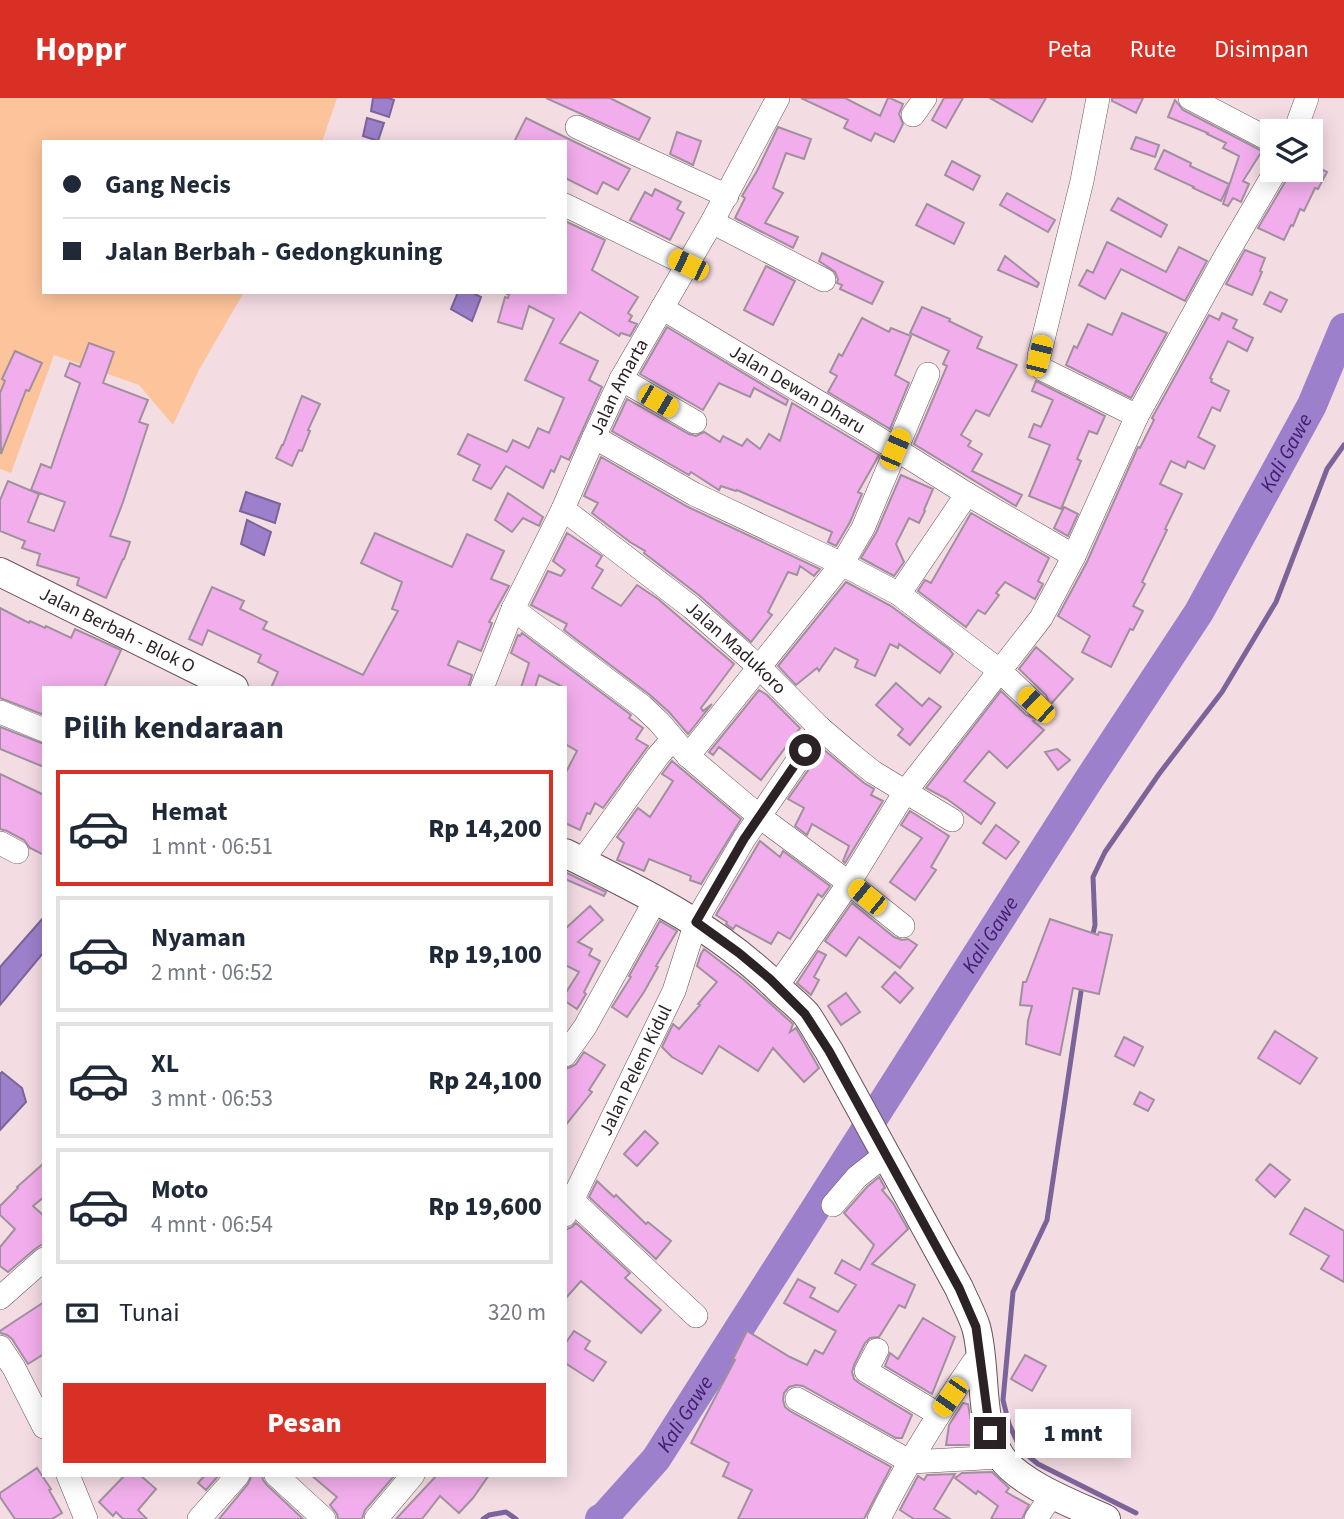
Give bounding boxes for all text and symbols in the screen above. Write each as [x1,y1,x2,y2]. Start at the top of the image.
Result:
text: Hoppr [35,26,127,73]
text: Peta [1047,32,1092,67]
text: Rute [1130,32,1176,67]
text: Disimpan [1214,32,1309,67]
map controls [1260,119,1323,182]
button: layers [1260,119,1323,182]
text: Gang Necis [105,166,231,203]
text: Jalan Berbah - Gedongkuning [105,233,442,270]
car [665,246,712,284]
car [1024,333,1055,379]
street label: Jalan Amarta [583,334,655,440]
street label: Jalan Dewan Dharu [724,338,871,441]
car [635,381,682,421]
water label: Kali Gawe [1252,408,1320,497]
car [878,426,913,472]
street label: Jalan Berbah - Blok O [35,580,200,680]
street label: Jalan Madukoro [680,595,793,701]
car [1014,683,1059,727]
text: Pilih kendaraan [63,705,284,751]
route start [789,734,821,766]
text: Hemat [151,793,227,830]
icon: car [67,797,130,860]
text: Rp 14,200 [428,810,542,847]
text: 1 mnt · 06:51 [151,830,273,863]
car [845,876,890,918]
water label: Kali Gawe [954,891,1026,979]
text: Nyaman [151,919,246,956]
icon: car [67,923,130,986]
text: Rp 19,100 [428,936,542,973]
text: 2 mnt · 06:52 [151,956,273,989]
street label: Jalan Pelem Kidul [592,1000,679,1140]
text: XL [151,1045,179,1082]
icon: car [67,1049,130,1112]
text: Rp 24,100 [428,1062,542,1099]
text: 3 mnt · 06:53 [151,1082,273,1115]
text: Moto [151,1171,208,1208]
icon: car [67,1175,130,1238]
text: Rp 19,600 [428,1188,542,1225]
text: 4 mnt · 06:54 [151,1208,273,1241]
icon: cash [63,1294,101,1332]
text: Tunai [119,1294,180,1331]
text: 320 m [488,1296,546,1329]
water label: Kali Gawe [649,1370,720,1458]
car [930,1374,971,1420]
button: Pesan [63,1383,546,1463]
callout: 1 mnt [1014,1408,1130,1458]
route end [974,1417,1006,1449]
text: 1 mnt [1044,1417,1103,1450]

